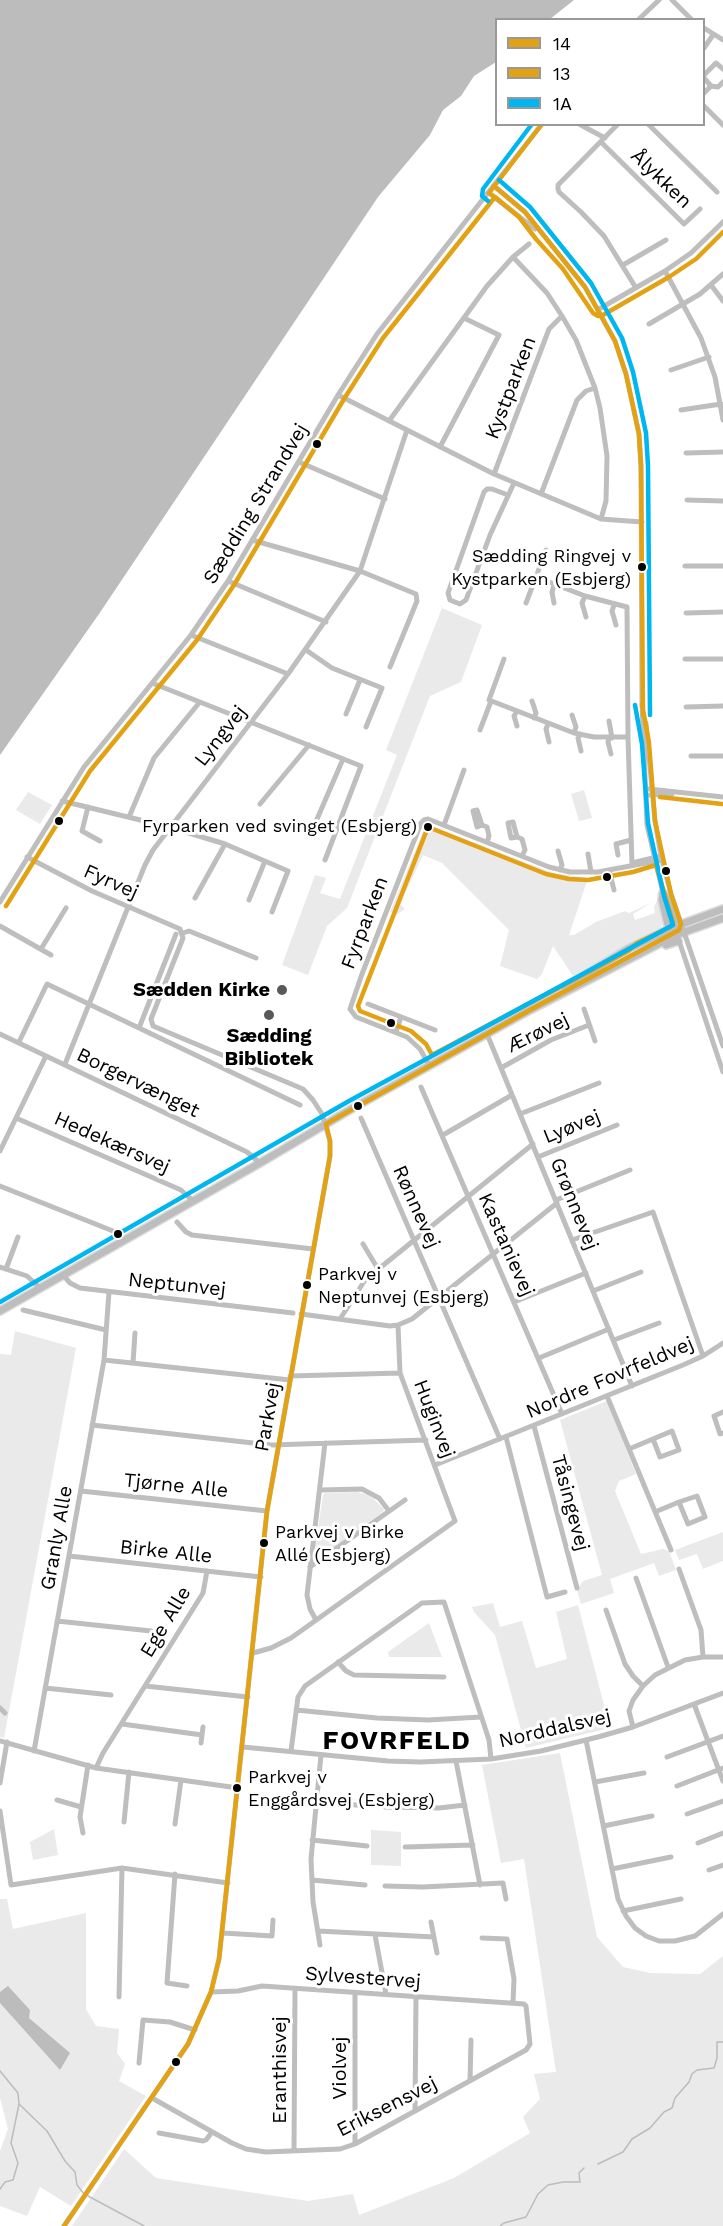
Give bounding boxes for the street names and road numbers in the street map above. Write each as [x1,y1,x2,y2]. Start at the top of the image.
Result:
street label: Ålykken [626,144,696,214]
street label: Kystparken [480,333,542,443]
street label: Sædding Strandvej [199,419,313,589]
street label: Lyngvej [190,701,252,771]
street label: Fyrvej [80,859,142,905]
street label: Fyrparken [336,873,394,973]
street label: Ærøvej [503,1008,573,1058]
street label: Borgervænget [73,1043,203,1123]
street label: Lyøvej [540,1105,604,1149]
street label: Hedekærsvej [50,1107,174,1179]
street label: Grønnevej [545,1154,603,1254]
street label: Rønnevej [387,1162,445,1252]
street label: Kastanievej [473,1190,539,1300]
street label: Neptunvej [127,1268,227,1302]
street label: Nordre Fovrfeldvej [523,1332,697,1424]
street label: Huginvej [408,1376,460,1462]
street label: Parkvej [250,1380,286,1454]
street label: Tåsingevej [546,1452,594,1554]
street label: Tjørne Alle [123,1469,229,1503]
street label: Granly Alle [36,1484,78,1592]
street label: Birke Alle [119,1535,213,1569]
street label: Ege Alle [135,1582,197,1662]
street label: Norddalsvej [497,1704,613,1754]
street label: Sylvestervej [304,1962,422,1994]
street label: Eranthisvej [268,2016,292,2124]
street label: Violvej [328,2036,352,2100]
street label: Eriksensvej [333,2071,441,2143]

